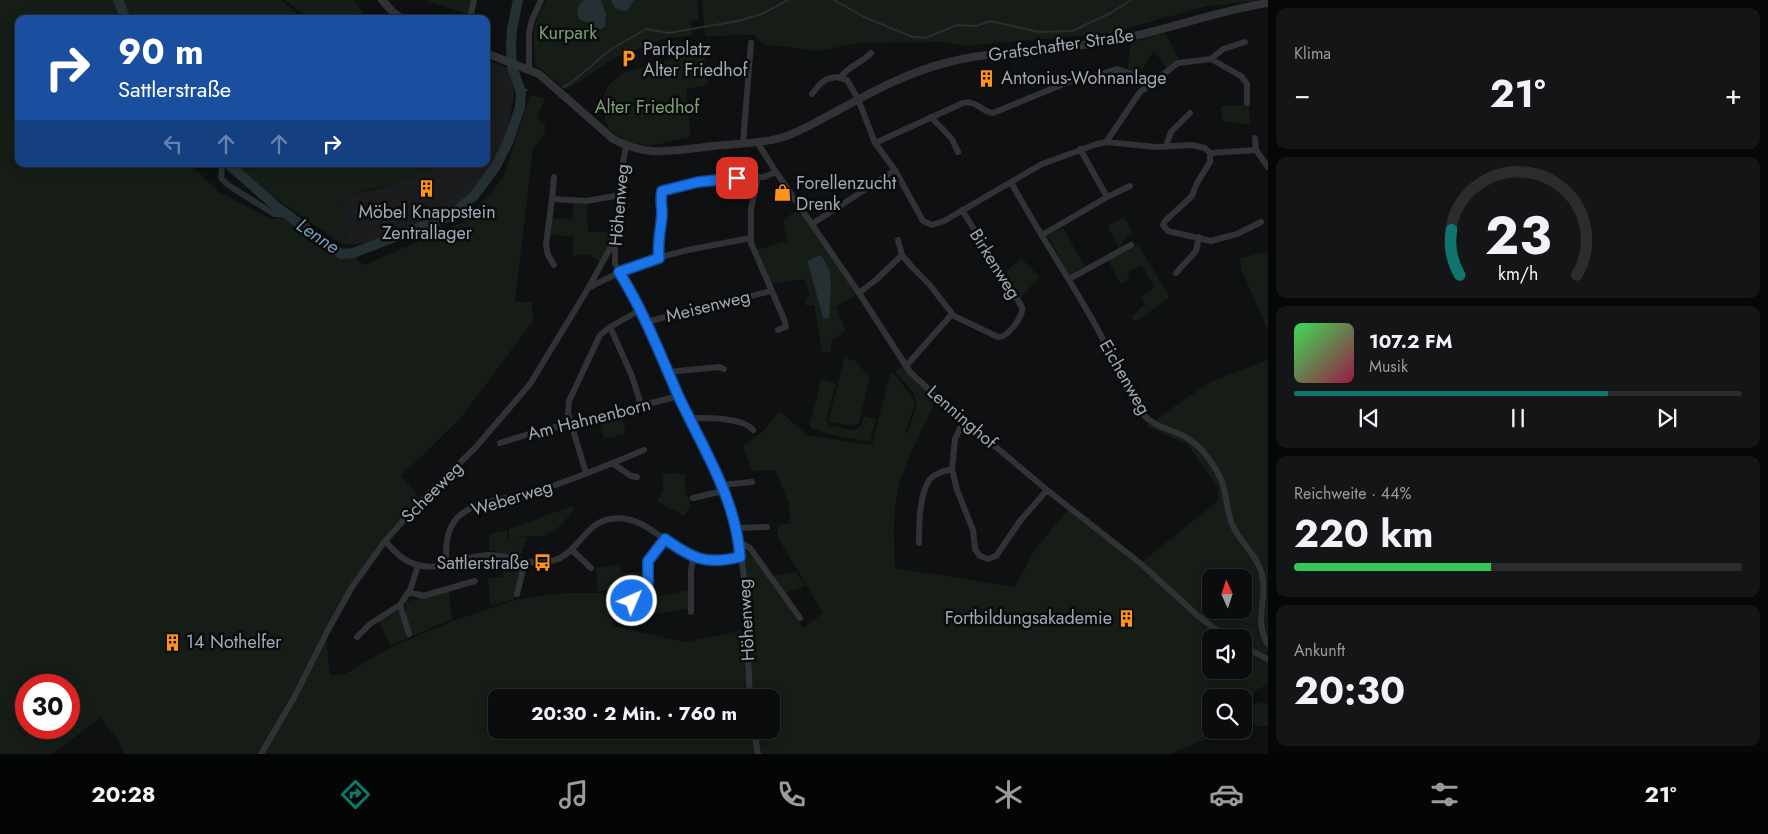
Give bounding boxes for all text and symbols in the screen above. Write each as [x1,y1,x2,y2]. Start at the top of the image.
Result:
park label: Kurpark [539,20,597,46]
street label: Grafschafter Straße [987,22,1135,68]
text: 90 m [118,27,204,77]
icon: right [35,35,100,100]
place label: Parkplatz Alter Friedhof [643,36,748,83]
text: Klima [1294,42,1331,65]
parking icon: Parkplatz Alter Friedhof [619,49,639,69]
place label: Antonius-Wohnanlage [1001,65,1167,91]
text: 21° [1490,66,1545,121]
building icon: Antonius-Wohnanlage [977,68,997,88]
text: Sattlerstraße [118,73,231,105]
text: − [1294,74,1311,115]
text: + [1725,74,1742,115]
park label: Alter Friedhof [595,94,700,120]
icon: left [159,130,187,158]
icon: ahead [212,130,240,158]
icon: ahead [265,130,293,158]
icon: right [318,130,346,158]
pin [716,157,758,199]
street label: Höhenweg [602,163,636,247]
icon: arrive [723,164,751,192]
place label: Forellenzucht Drenk [796,170,897,217]
building icon: Möbel Knappstein Zentrallager [417,179,437,199]
shop icon: Forellenzucht Drenk [772,183,792,203]
text: 23 [1485,198,1551,274]
place label: Möbel Knappstein Zentrallager [358,199,496,246]
water label: Lenne [291,212,345,261]
street label: Birkenweg [963,224,1027,304]
text: km/h [1498,261,1538,287]
street label: Meisenweg [663,283,753,329]
text: 107.2 FM [1369,328,1453,355]
street label: Eichenweg [1093,335,1157,419]
text: Musik [1369,355,1408,378]
street label: Lenninghof [921,379,1003,455]
street label: Am Hahnenborn [525,391,653,447]
icon: previous [1355,404,1383,432]
icon: pause [1504,404,1532,432]
icon: next [1653,404,1681,432]
street label: Scheeweg [395,455,469,529]
street label: Weberweg [468,473,556,523]
text: Reichweite · 44% [1294,482,1412,505]
text: 220 km [1294,506,1434,561]
place label: Sattlerstraße [436,550,529,576]
bus stop icon: Sattlerstraße [533,553,553,573]
north arrow [1202,569,1252,619]
map controls [1202,569,1252,739]
position arrow [605,574,657,626]
street label: Höhenweg [731,578,761,662]
place label: Fortbildungsakademie [945,605,1112,631]
building icon: Fortbildungsakademie [1116,608,1136,628]
place label: 14 Nothelfer [186,629,282,655]
button: sound [1202,629,1252,679]
building icon: 14 Nothelfer [162,632,182,652]
text: Ankunft [1294,639,1345,662]
text: 20:30 [1294,663,1405,718]
speed limit sign: 30 [15,674,80,739]
button: search [1202,689,1252,739]
text: 20:30 · 2 Min. · 760 m [531,700,737,727]
icon: directions [338,777,373,812]
icon: music [556,777,591,812]
icon: phone [774,777,809,812]
icon: climate [991,777,1026,812]
icon: car [1209,777,1244,812]
icon: filters [1427,777,1462,812]
text: 20:28 [91,778,156,810]
text: 21° [1644,778,1677,810]

